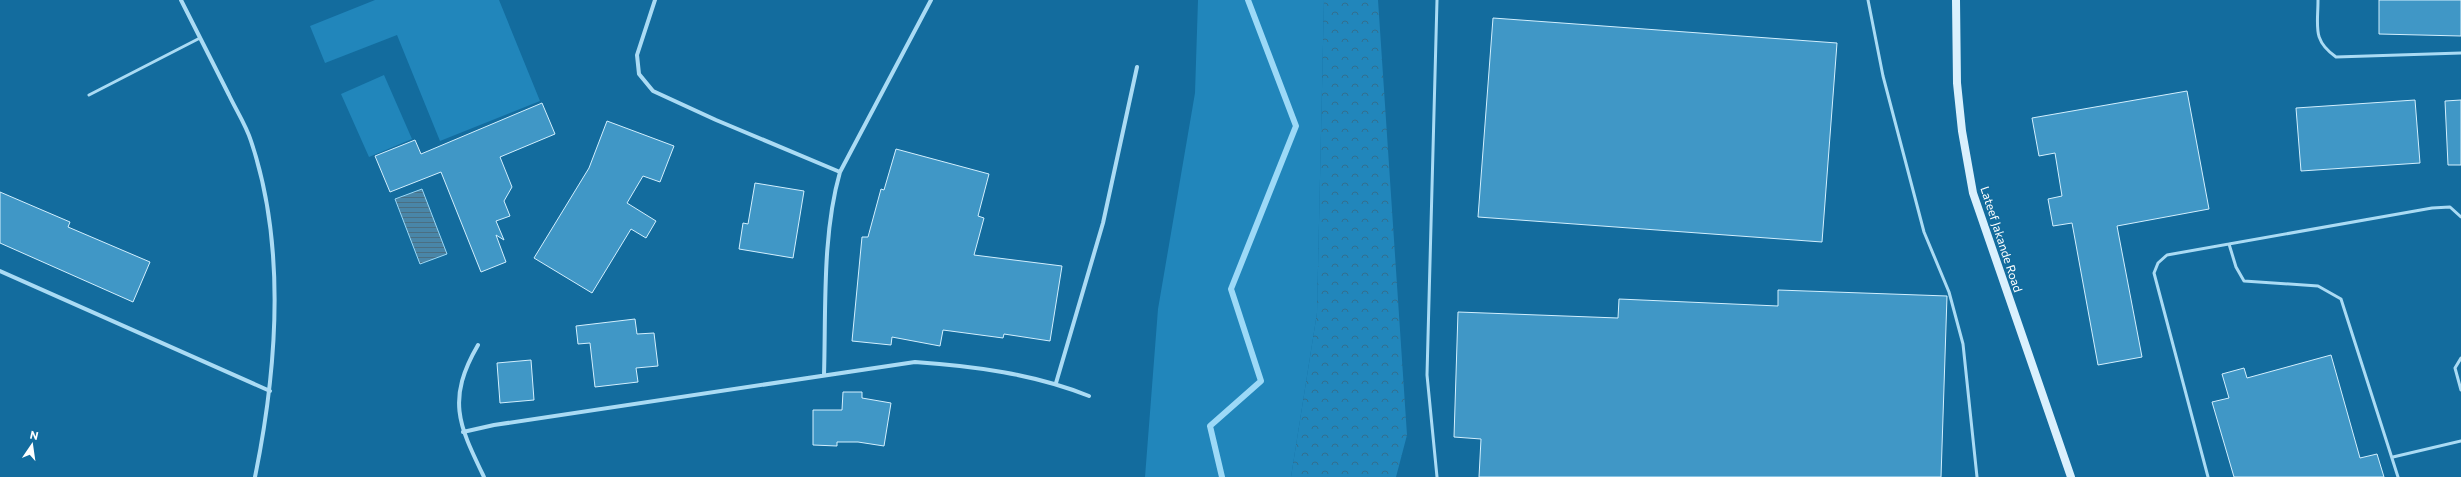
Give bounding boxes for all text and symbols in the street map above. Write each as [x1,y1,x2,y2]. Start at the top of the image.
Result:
street label: Lateef Jakande Road [1977,184,2026,294]
north arrow [12,425,52,465]
text: N [29,428,40,442]

